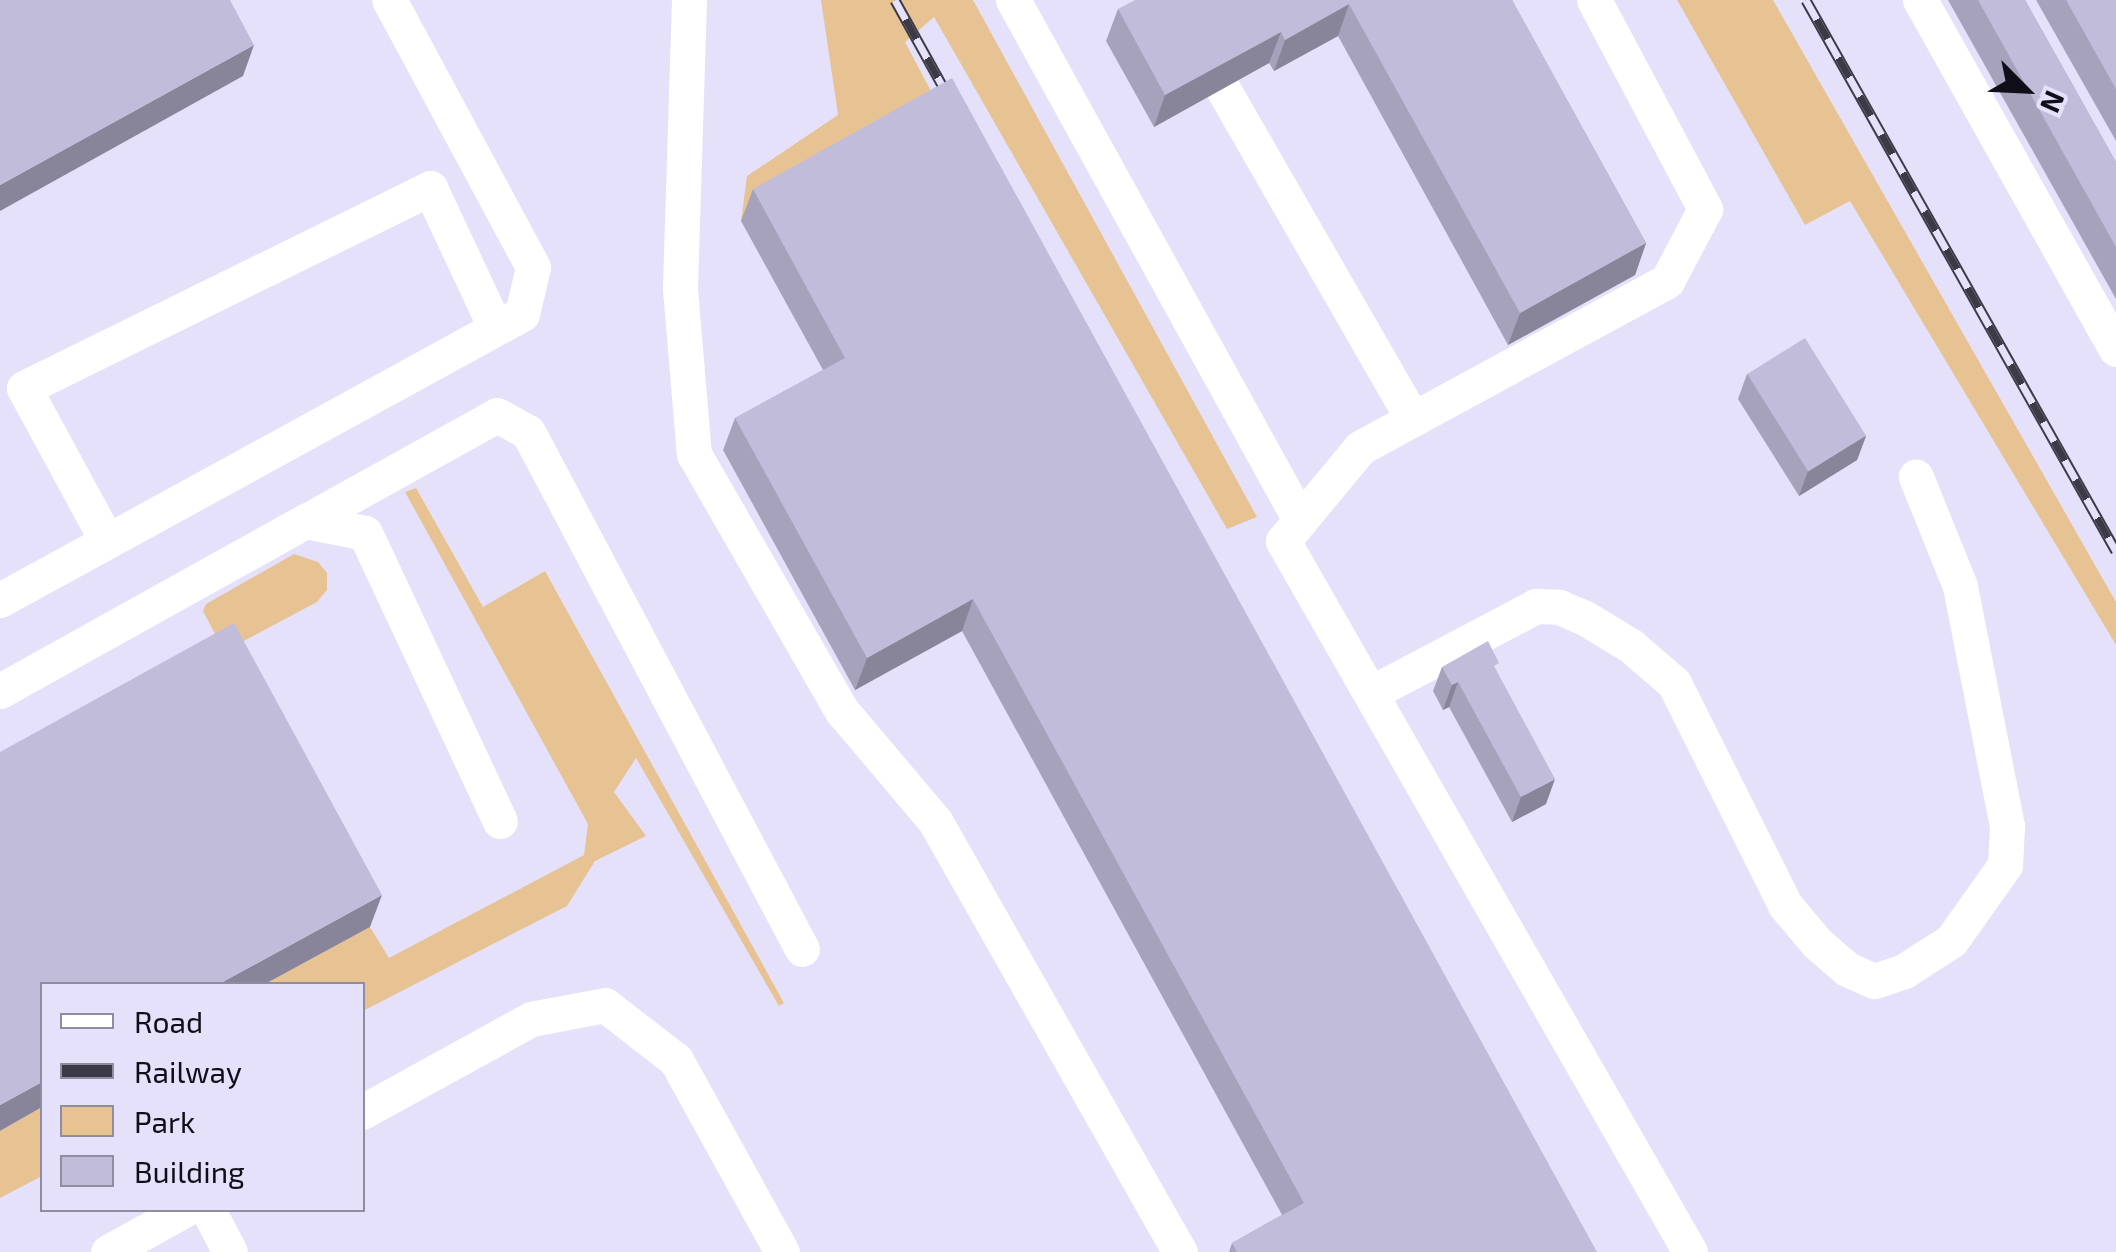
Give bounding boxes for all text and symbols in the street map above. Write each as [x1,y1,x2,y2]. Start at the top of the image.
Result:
north arrow [1976,40,2076,140]
text: N [2034,86,2073,118]
legend [40,982,365,1212]
text: Road [134,1003,203,1039]
text: Railway [134,1053,242,1089]
text: Park [134,1103,195,1139]
text: Building [134,1153,245,1189]

